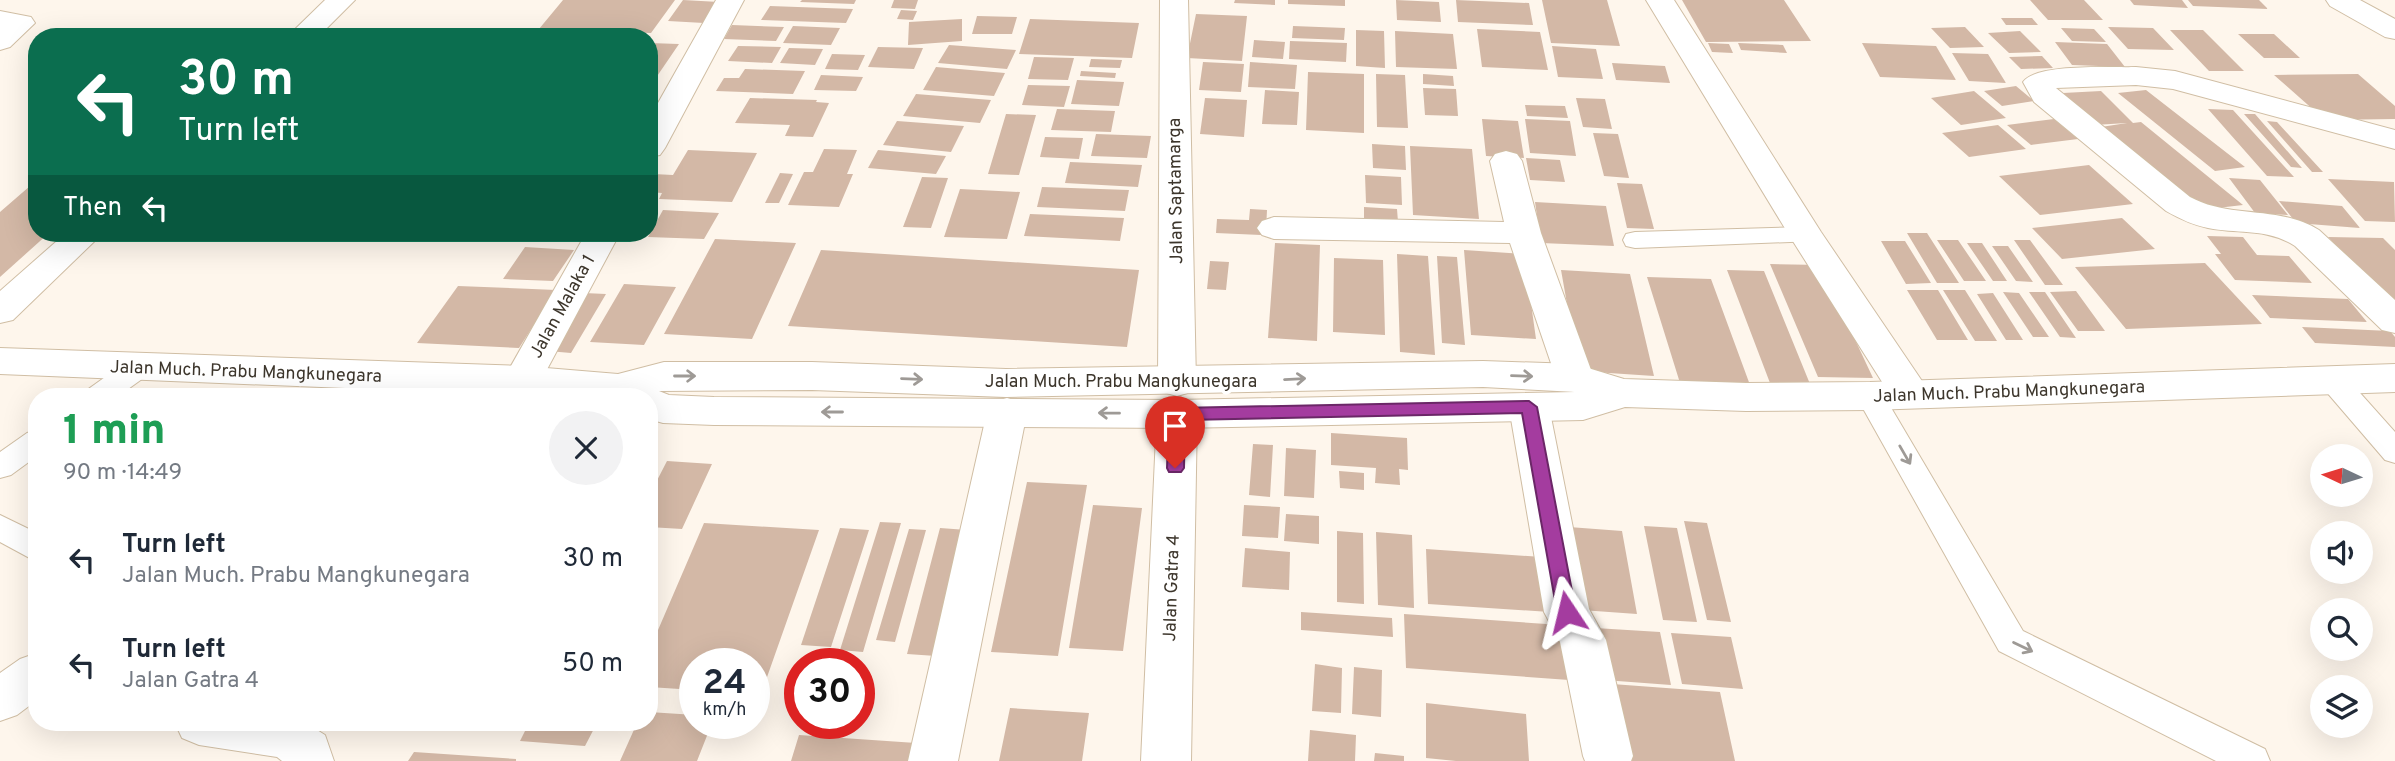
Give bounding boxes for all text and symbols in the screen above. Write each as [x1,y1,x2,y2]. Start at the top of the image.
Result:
text: 30 m [178,51,294,113]
icon: left [63,56,154,147]
text: Turn left [178,112,299,152]
street label: Jalan Saptamarga [1164,118,1189,264]
icon: left [136,189,174,227]
text: Then [63,192,122,225]
street label: Jalan Malaka 1 [525,251,601,363]
street label: Jalan Much. Prabu Mangkunegara [109,356,382,389]
one-way arrow [673,369,696,383]
one-way arrow [1510,369,1533,382]
street label: Jalan Much. Prabu Mangkunegara [985,371,1257,394]
one-way arrow [901,373,924,386]
one-way arrow [1283,373,1306,386]
street label: Jalan Much. Prabu Mangkunegara [1873,376,2146,409]
pin [1145,396,1205,468]
one-way arrow [821,405,844,419]
text: 1 min [63,406,166,459]
one-way arrow [1097,407,1120,420]
icon: arrive [1156,407,1194,445]
button: close [549,411,623,485]
one-way arrow [1898,444,1912,464]
north arrow [2310,444,2373,508]
map controls [2310,444,2373,738]
text: 90 m · 14:49 [63,459,182,488]
button: sound [2310,521,2373,584]
text: Turn left [122,529,226,562]
street label: Jalan Gatra 4 [1159,534,1186,642]
icon: left [63,541,101,579]
text: 30 m [563,543,623,576]
text: Jalan Much. Prabu Mangkunegara [122,562,470,591]
position arrow [1530,575,1604,649]
button: search [2310,598,2373,661]
text: Turn left [122,634,226,667]
one-way arrow [2012,640,2033,654]
icon: left [63,646,101,684]
text: 50 m [562,648,623,681]
speed limit sign: 30 [784,648,875,739]
text: 24 [703,662,746,706]
text: Jalan Gatra 4 [122,667,259,696]
button: layers [2310,675,2373,738]
text: km/h [703,699,746,722]

